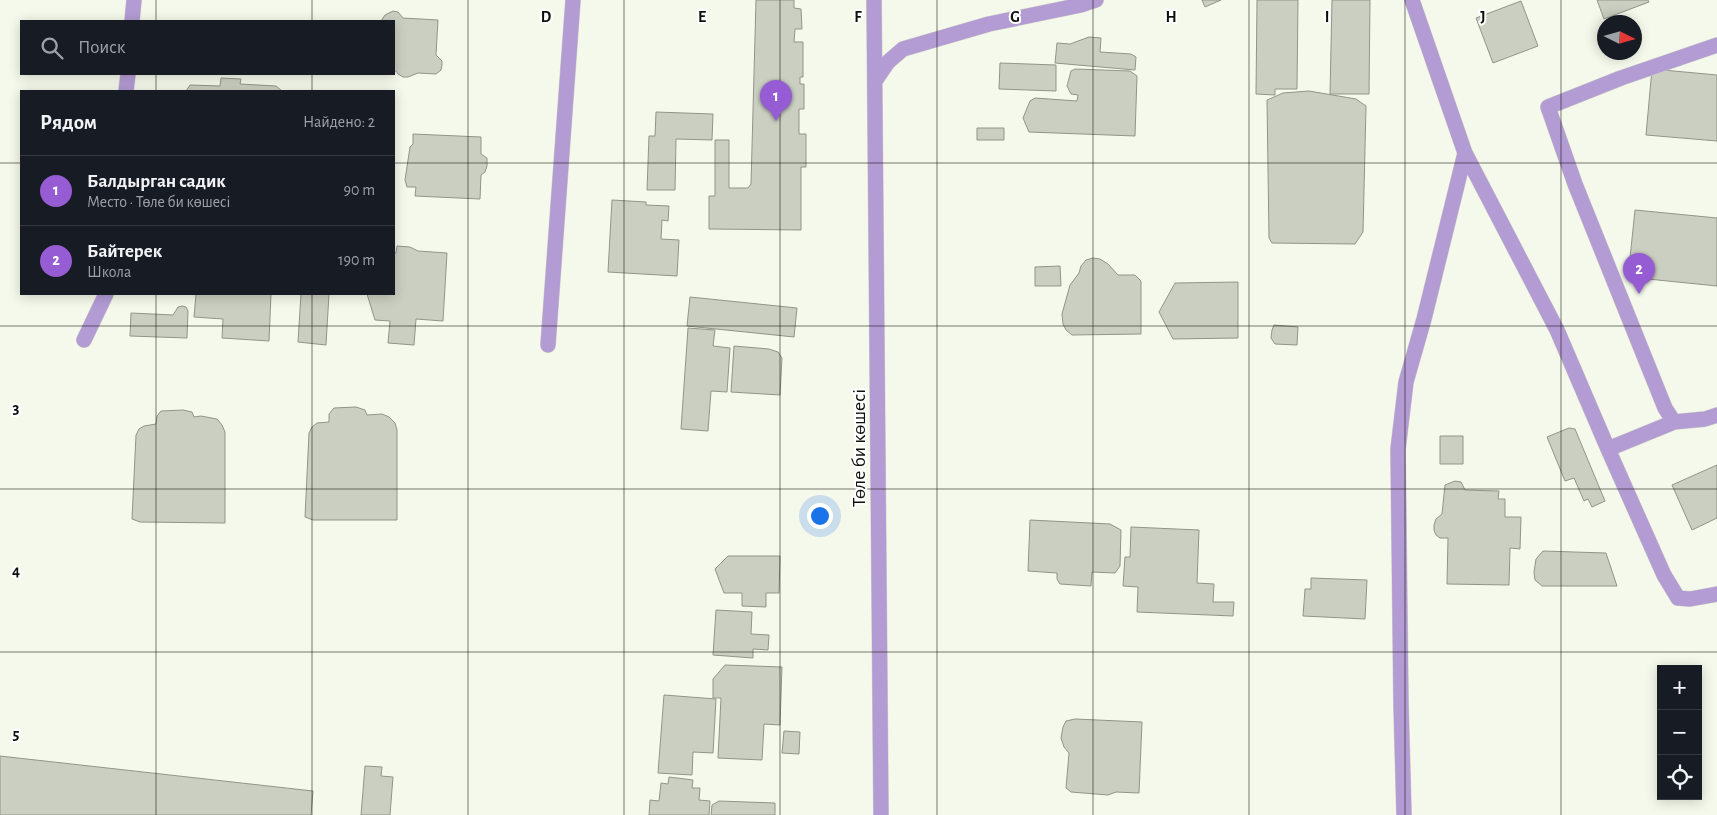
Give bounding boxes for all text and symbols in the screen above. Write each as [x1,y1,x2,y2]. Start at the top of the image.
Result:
text: D [541,9,552,25]
text: E [698,9,706,25]
text: F [854,9,862,25]
text: G [1010,9,1020,25]
text: H [1165,9,1177,25]
text: I [1325,9,1329,25]
text: J [1480,9,1486,25]
north arrow [1597,15,1642,60]
search box [20,20,395,75]
icon: search [38,34,66,62]
text: Поиск [78,38,125,57]
pin: 1 [760,80,792,121]
text: Рядом [40,112,97,133]
text: Найдено: 2 [303,114,375,130]
text: Балдырган садик [87,172,226,191]
text: 1 [53,182,59,198]
text: 90 m [344,182,375,198]
text: Место · Төле би көшесі [87,194,230,210]
text: Байтерек [87,242,162,261]
text: 2 [52,252,60,268]
text: 190 m [338,252,375,268]
pin: 2 [1623,253,1655,294]
text: Школа [87,264,131,280]
street label: Төле би көшесі [849,389,869,507]
text: 3 [13,400,20,416]
your location [807,503,833,529]
text: 4 [12,563,20,579]
map controls [1657,665,1702,800]
button: + [1657,665,1702,710]
button: − [1657,710,1702,755]
text: 5 [13,726,20,742]
button: locate [1657,755,1702,800]

